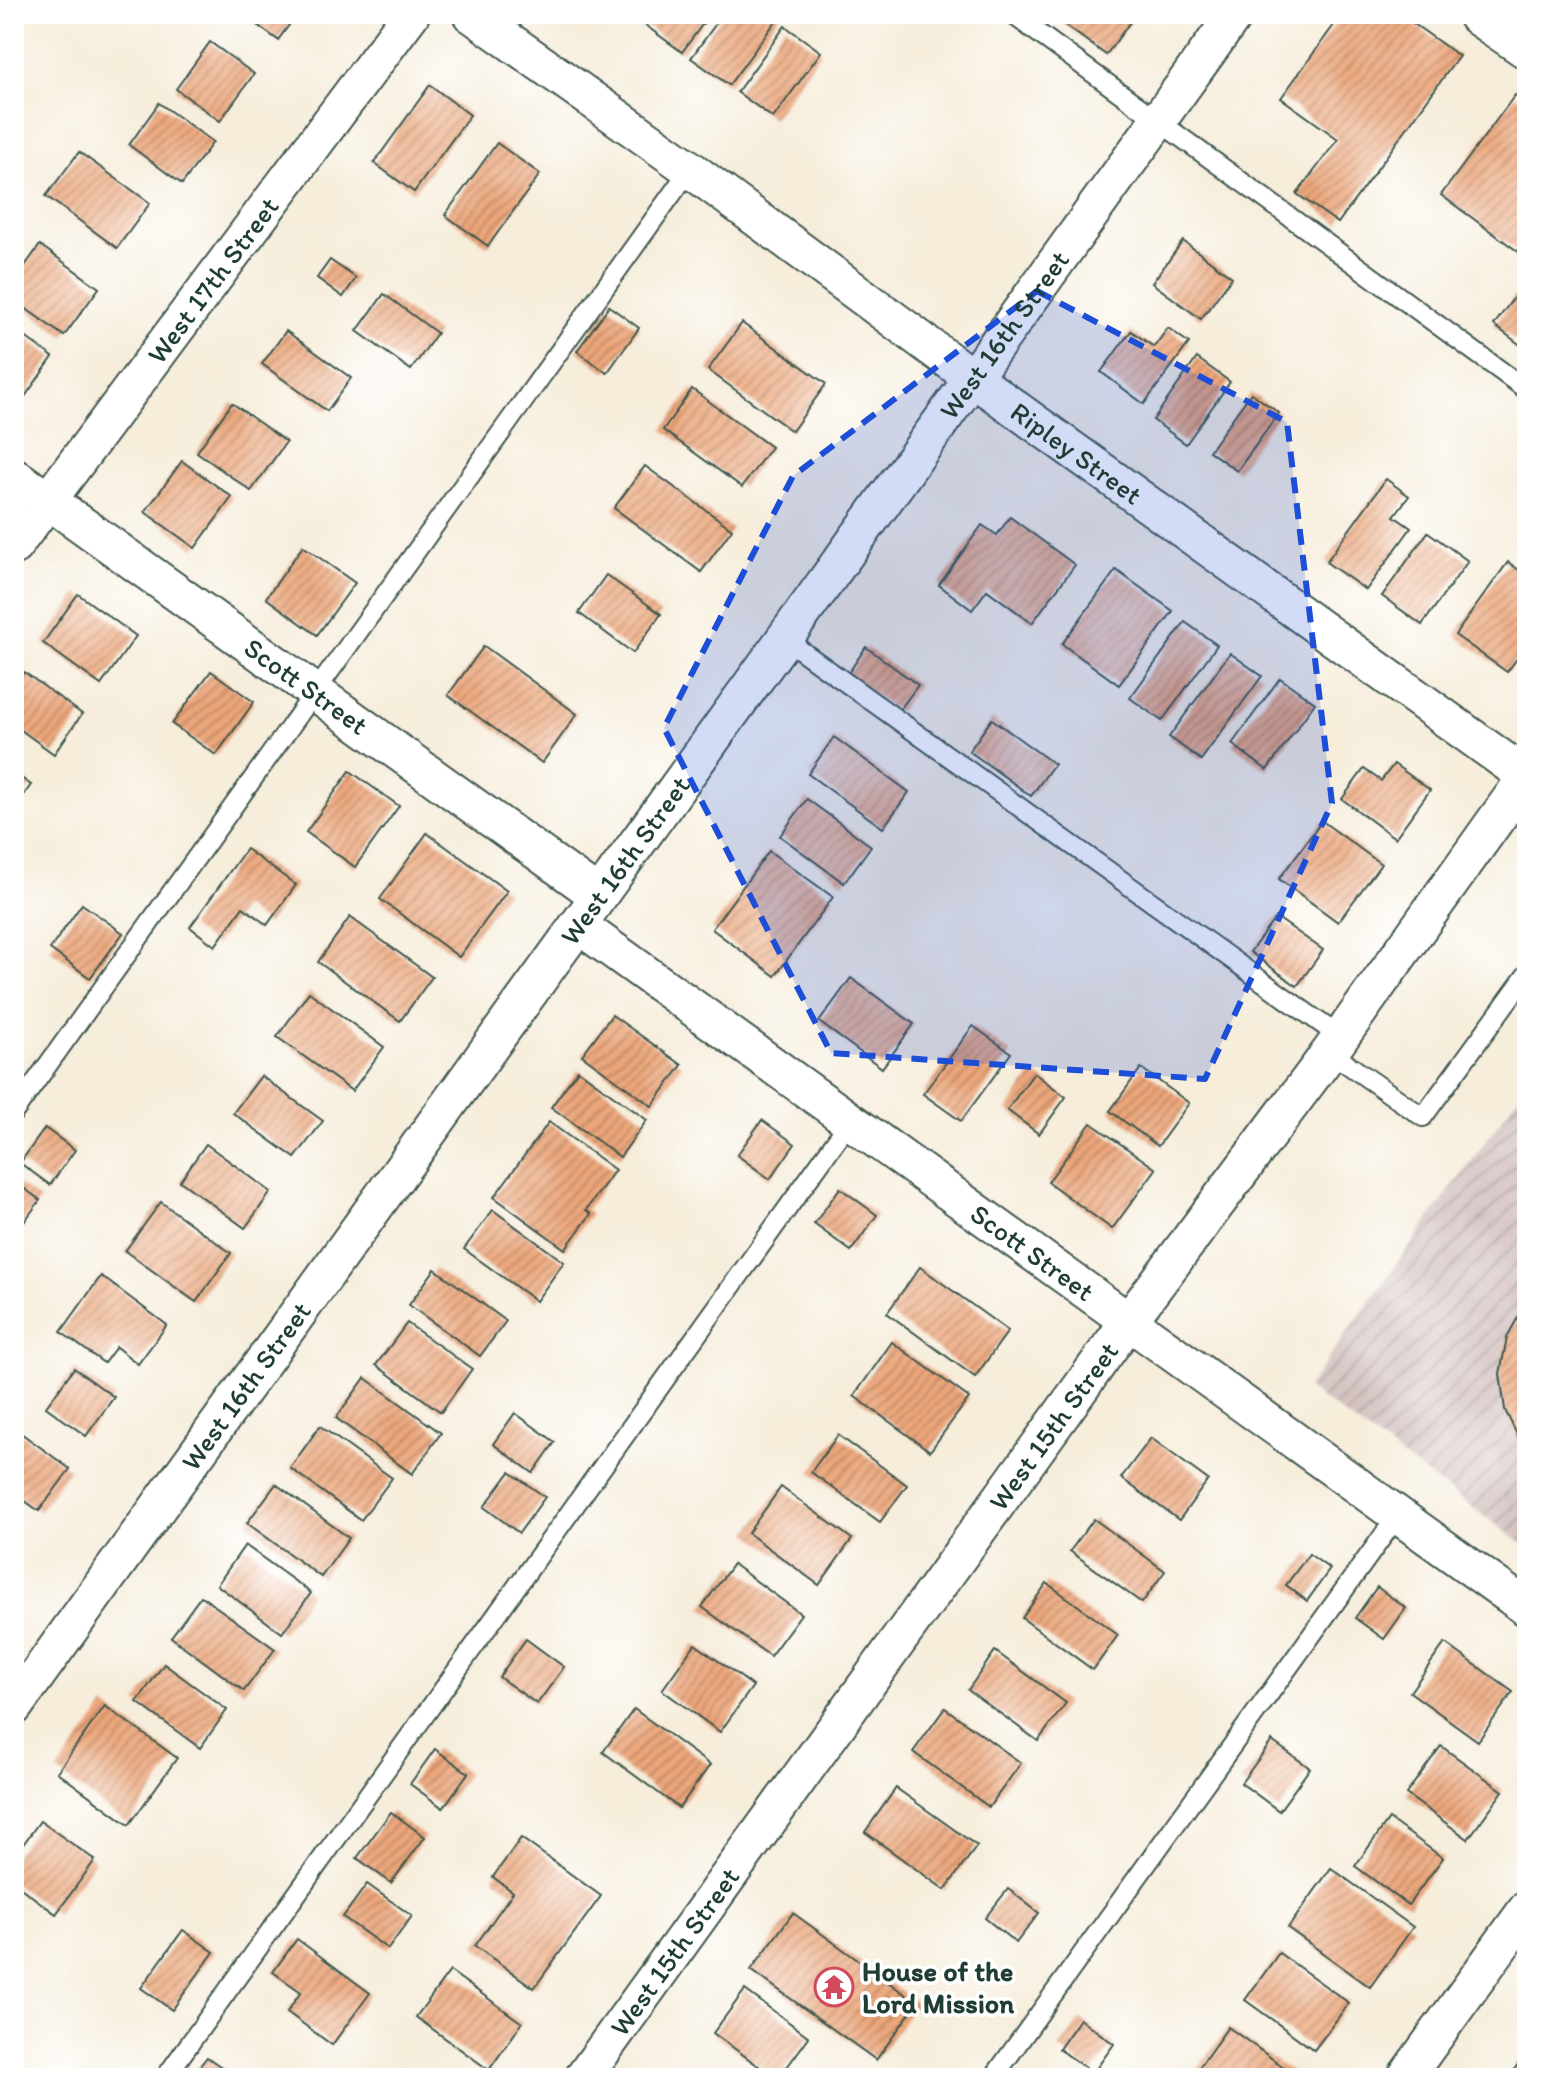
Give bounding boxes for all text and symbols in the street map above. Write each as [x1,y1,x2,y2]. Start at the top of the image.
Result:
street label: West 17th Street [139,190,286,370]
street label: West 16th Street [931,244,1076,426]
street label: Ripley Street [1004,394,1149,512]
street label: Scott Street [238,630,375,742]
street label: West 16th Street [552,769,697,951]
street label: Scott Street [964,1196,1101,1308]
street label: West 16th Street [173,1295,318,1477]
street label: West 15th Street [981,1335,1125,1517]
street label: West 15th Street [602,1860,746,2042]
place label: House of the Lord Mission [862,1954,1014,2020]
temple icon: House of the Lord Mission [813,1966,855,2008]

